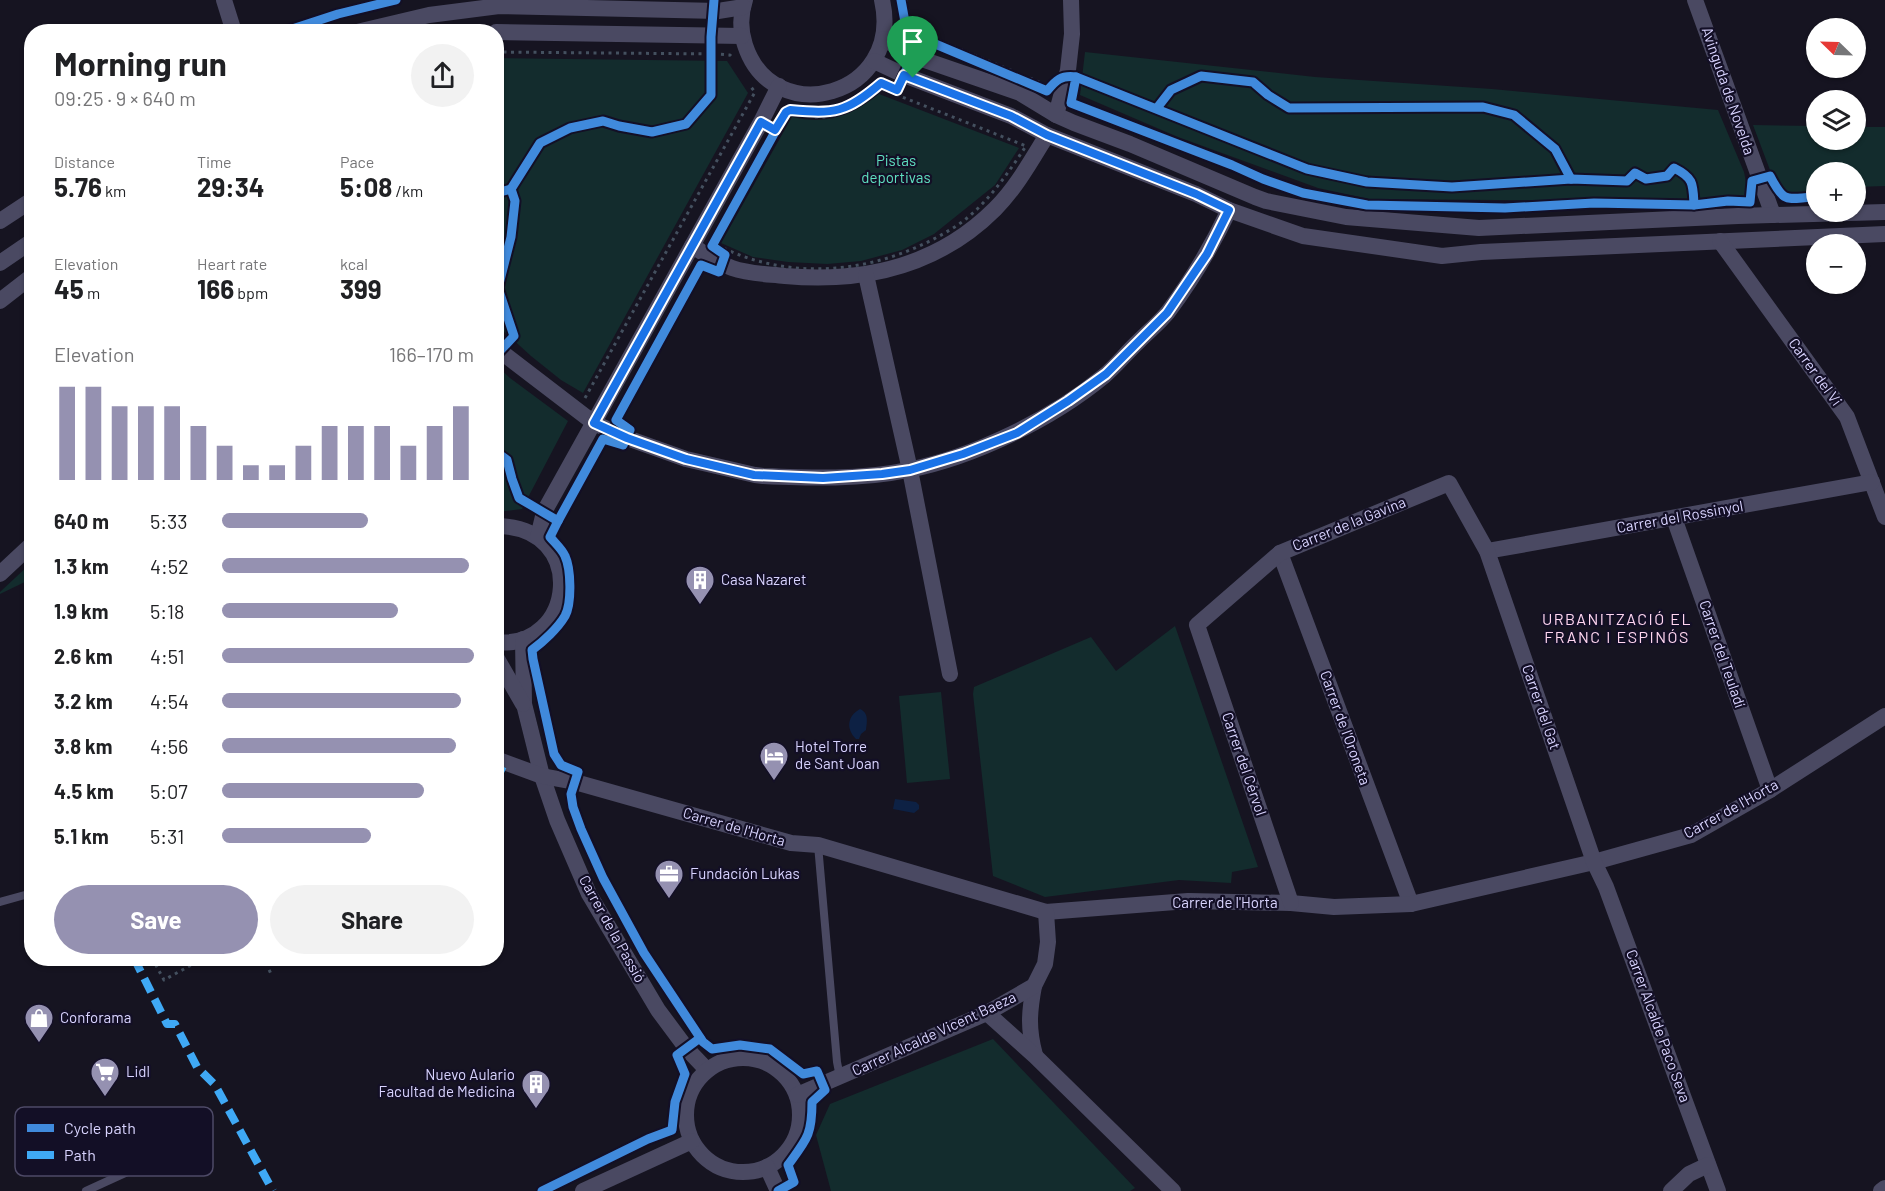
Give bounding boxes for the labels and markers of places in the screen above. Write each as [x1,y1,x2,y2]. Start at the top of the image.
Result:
pin [887,16,938,78]
building icon: Casa Nazaret [684,564,716,606]
place label: Casa Nazaret [721,570,806,588]
place label: Hotel Torre de Sant Joan [795,737,880,772]
hotel icon: Hotel Torre de Sant Joan [758,740,790,782]
office icon: Fundación Lukas [653,858,685,900]
place label: Fundación Lukas [690,864,800,882]
shop icon: Conforama [23,1002,55,1044]
place label: Conforama [60,1008,131,1026]
supermarket icon: Lidl [89,1056,121,1098]
place label: Lidl [126,1062,150,1080]
place label: Nuevo Aulario Facultad de Medicina [378,1065,515,1100]
building icon: Nuevo Aulario Facultad de Medicina [520,1068,552,1110]

